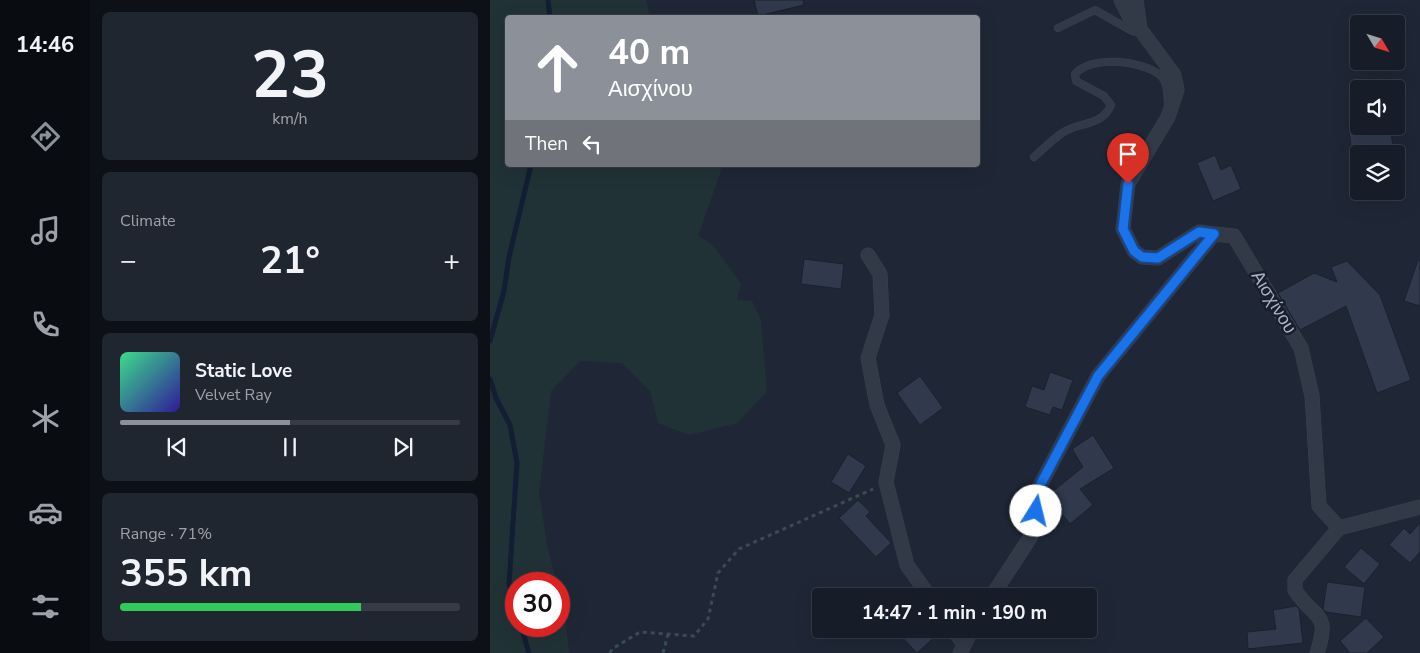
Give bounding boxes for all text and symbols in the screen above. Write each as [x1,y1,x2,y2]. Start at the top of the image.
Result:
north arrow [1350,15,1405,70]
map controls [1350,15,1405,200]
text: 40 m [608,29,690,76]
text: 14:46 [16,30,74,60]
text: 23 [251,31,329,120]
icon: ahead [525,35,590,100]
text: Αισχίνου [608,74,693,104]
button: sound [1350,80,1405,135]
text: km/h [272,108,308,130]
icon: directions [28,119,63,154]
icon: left [578,130,606,158]
text: Then [525,131,568,157]
pin [1107,133,1149,184]
icon: arrive [1114,140,1142,168]
button: layers [1350,145,1405,200]
text: Climate [120,210,175,232]
icon: music [28,213,63,248]
text: 21° [260,235,320,286]
text: − [120,242,137,280]
text: + [443,242,460,280]
street label: Αισχίνου [1246,266,1302,338]
icon: phone [28,307,63,342]
text: Static Love [195,358,292,384]
text: Velvet Ray [195,384,272,406]
icon: climate [28,401,63,436]
icon: previous [163,433,191,461]
icon: pause [276,433,304,461]
icon: next [389,433,417,461]
position arrow [1009,484,1061,536]
icon: car [28,495,63,530]
text: Range · 71% [120,523,212,545]
text: 355 km [120,548,252,599]
speed limit sign: 30 [505,572,570,637]
icon: filters [28,589,63,624]
text: 14:47 · 1 min · 190 m [862,600,1047,626]

